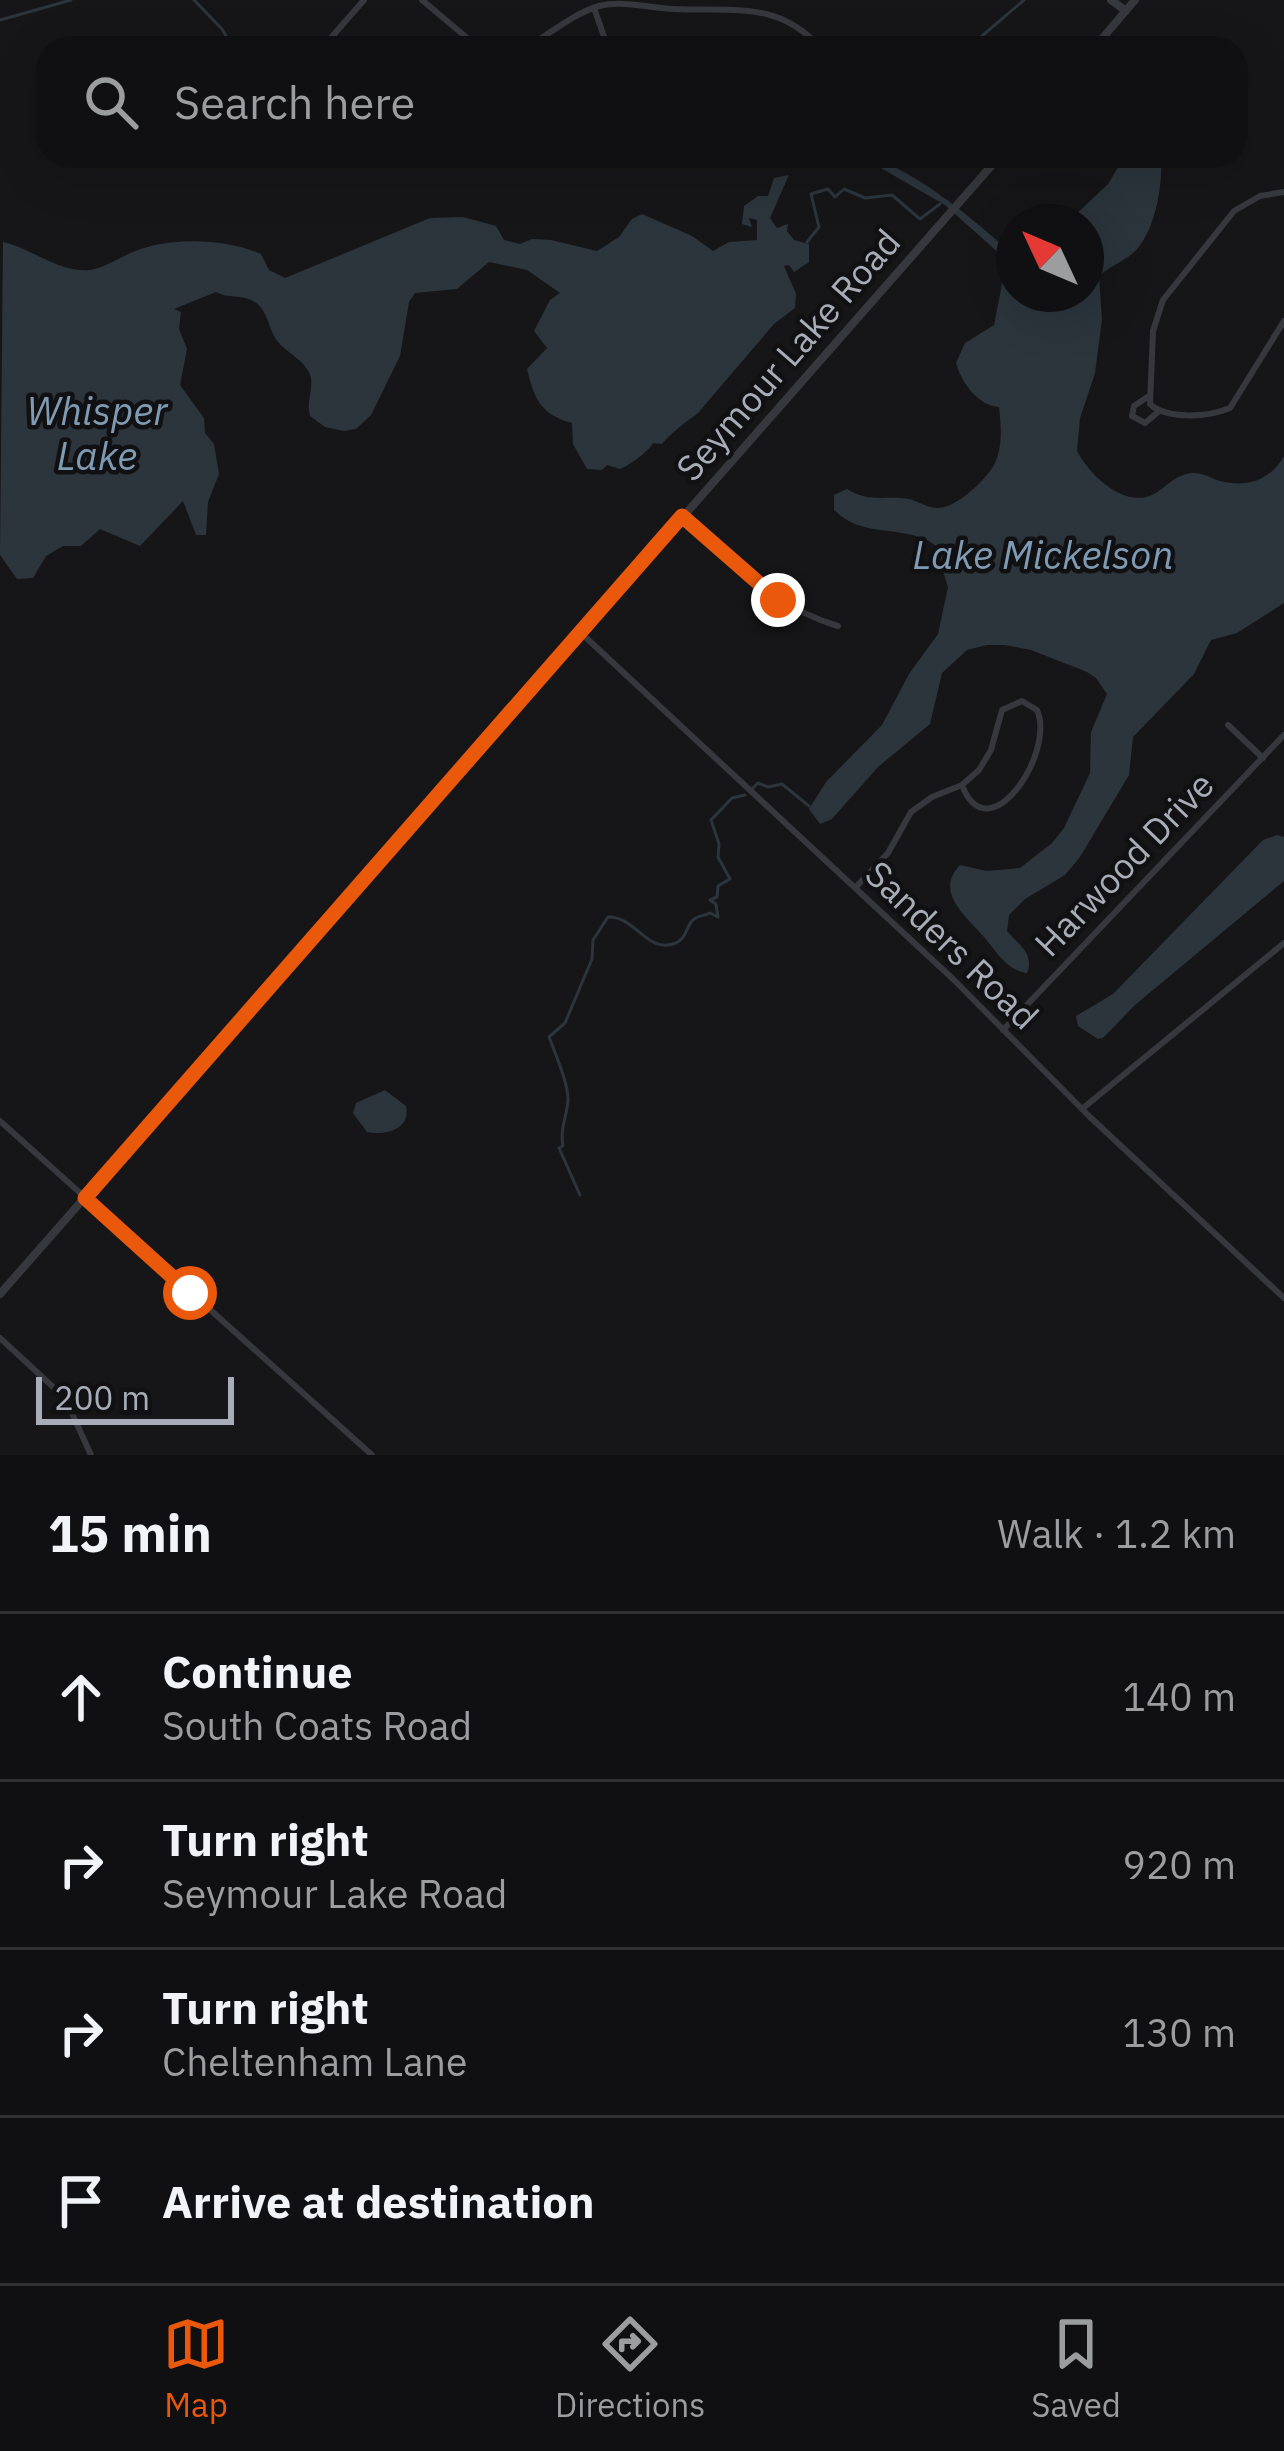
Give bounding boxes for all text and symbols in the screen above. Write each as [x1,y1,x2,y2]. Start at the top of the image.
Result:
search box [36,36,1248,168]
icon: search [78,69,144,135]
text: Search here [174,73,415,131]
north arrow [996,204,1104,312]
street label: Seymour Lake Road [665,219,910,490]
water label: Whisper Lake [27,385,169,481]
water label: Lake Mickelson [912,529,1174,580]
route end [751,573,805,627]
street label: Harwood Drive [1024,761,1223,966]
street label: Sanders Road [856,850,1049,1039]
route start [163,1266,217,1320]
scale bar [36,1371,234,1424]
text: 200 m [54,1376,150,1419]
text: 15 min [48,1500,212,1566]
text: Walk · 1.2 km [997,1508,1236,1559]
text: Continue [162,1642,353,1700]
icon: ahead [48,1664,114,1730]
text: 140 m [1123,1671,1236,1722]
text: South Coats Road [162,1700,472,1751]
text: Turn right [162,1810,369,1868]
icon: right [48,1832,114,1898]
text: 920 m [1123,1839,1236,1890]
text: Seymour Lake Road [162,1868,507,1919]
text: Turn right [162,1978,369,2036]
icon: right [48,2000,114,2066]
text: 130 m [1123,2007,1236,2058]
text: Cheltenham Lane [162,2036,467,2087]
icon: arrive [48,2168,114,2234]
text: Arrive at destination [162,2172,595,2230]
tab: Map [163,2311,229,2426]
tab: Directions [555,2311,705,2426]
tab: Saved [1031,2311,1121,2426]

